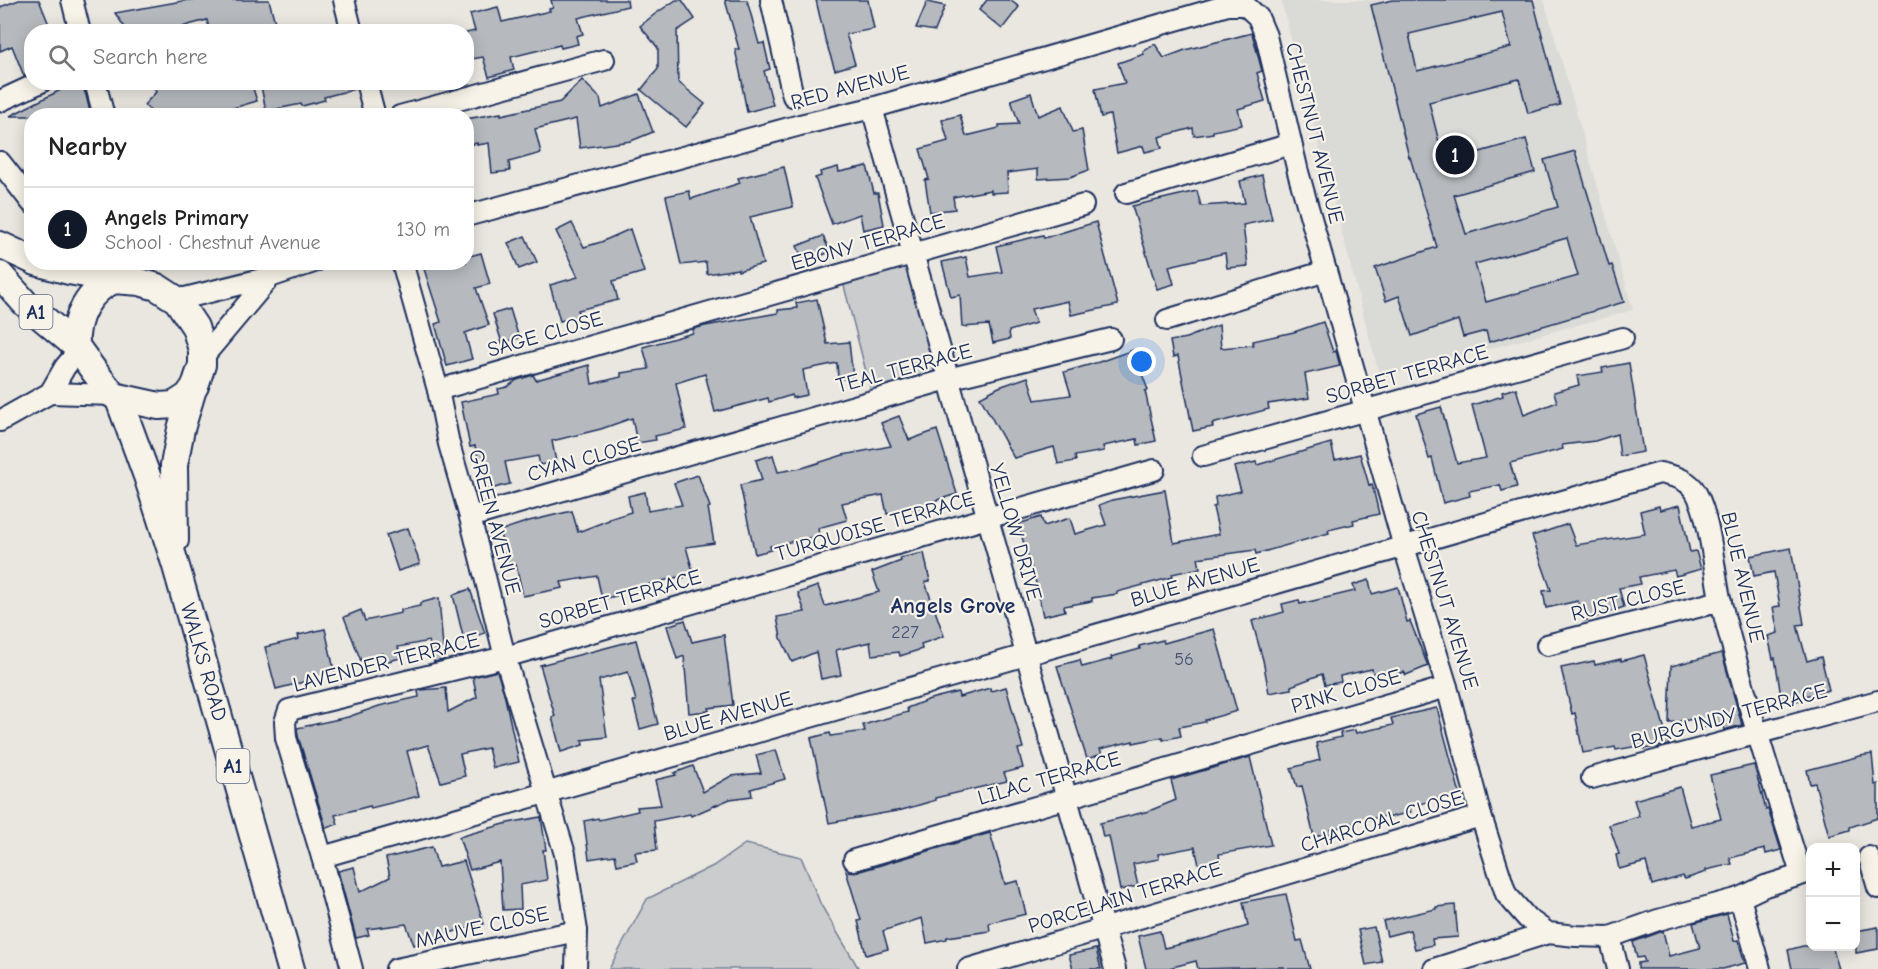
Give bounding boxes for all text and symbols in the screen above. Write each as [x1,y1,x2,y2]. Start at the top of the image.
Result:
search box [24,24,474,90]
street label: CHESTNUT AVENUE [1281,40,1349,226]
icon: search [45,41,78,74]
text: Search here [93,44,208,70]
street label: RED AVENUE [788,60,912,114]
text: Nearby [48,132,127,162]
pin: 1 [1436,132,1474,178]
text: Angels Primary [105,205,248,231]
street label: EBONY TERRACE [788,209,948,275]
text: 1 [64,218,71,241]
text: 130 m [397,218,450,241]
text: School · Chestnut Avenue [105,231,320,254]
road number: A1 [20,295,52,329]
street label: SAGE CLOSE [485,306,605,362]
street label: TEAL TERRACE [833,338,975,398]
street label: SORBET TERRACE [1323,339,1491,409]
your location [1127,347,1156,376]
street label: CYAN CLOSE [524,431,644,487]
street label: GREEN AVENUE [464,446,526,598]
street label: YELLOW DRIVE [985,461,1047,603]
street label: TURQUOISE TERRACE [773,486,977,566]
street label: CHESTNUT AVENUE [1406,508,1484,692]
street label: BLUE AVENUE [1716,509,1770,645]
street label: BLUE AVENUE [1128,552,1262,612]
street label: SORBET TERRACE [536,564,704,634]
street label: RUST CLOSE [1568,574,1688,626]
district label: Angels Grove [891,593,1015,619]
street label: WALKS ROAD [176,600,232,724]
house number: 227 [891,622,919,643]
street label: LAVENDER TERRACE [290,627,482,697]
house number: 56 [1174,649,1194,670]
street label: PINK CLOSE [1288,664,1404,718]
street label: BURGUNDY TERRACE [1628,678,1830,754]
street label: BLUE AVENUE [661,686,795,746]
street label: LILAC TERRACE [975,746,1123,810]
road number: A1 [216,749,250,783]
street label: CHARCOAL CLOSE [1297,785,1467,857]
map controls [1806,843,1860,951]
button: + [1806,843,1860,897]
street label: PORCELAIN TERRACE [1025,856,1225,938]
button: − [1806,897,1860,951]
street label: MAUVE CLOSE [413,901,551,953]

